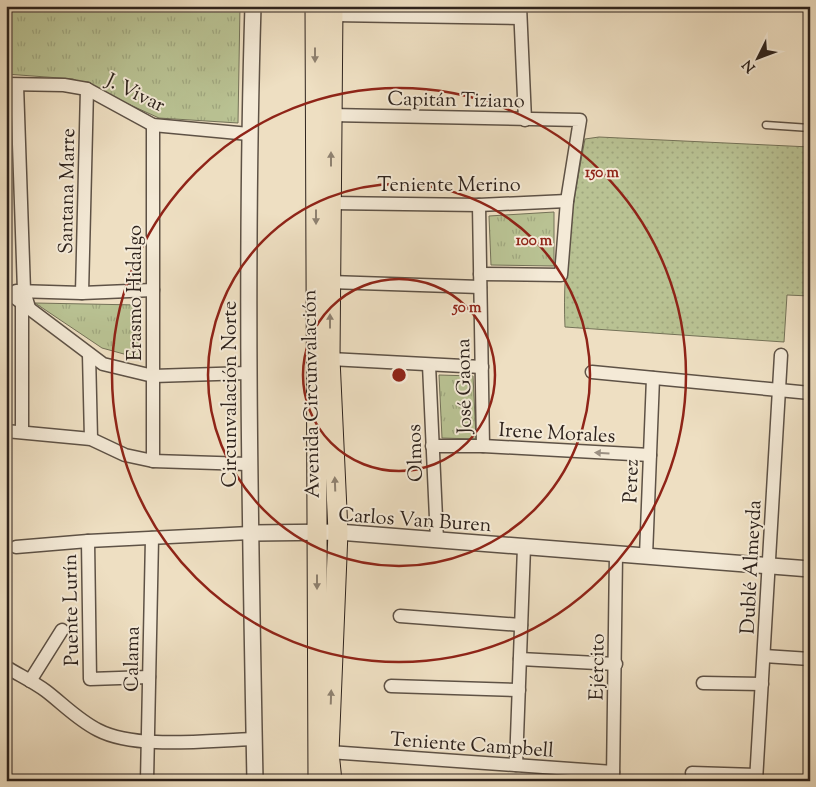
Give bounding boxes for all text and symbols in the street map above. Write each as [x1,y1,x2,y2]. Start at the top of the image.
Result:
north arrow [734,32,784,82]
one-way arrow [311,47,319,63]
text: N [739,55,761,76]
street label: J. Vivar [100,67,170,121]
street label: Capitán Tiziano [387,86,525,117]
street label: Santana Marre [53,128,84,254]
one-way arrow [327,151,335,167]
text: 150 m [585,163,619,184]
street label: Teniente Merino [377,172,521,201]
one-way arrow [312,210,320,226]
street label: Erasmo Hidalgo [122,225,151,361]
text: 100 m [516,231,553,252]
street label: Avenida Circunvalación [296,289,329,499]
text: 50 m [452,298,482,319]
street label: Circunvalación Norte [217,301,246,487]
one-way arrow [326,313,334,329]
street label: José Gaona [450,338,481,435]
centre of rings [390,366,408,384]
street label: Irene Morales [498,417,616,452]
street label: Olmos [401,423,432,482]
one-way arrow [593,448,609,456]
street label: Perez [617,459,648,504]
one-way arrow [330,476,338,492]
street label: Dublé Almeyda [735,499,770,635]
street label: Carlos Van Buren [337,502,493,541]
street label: Puente Lurín [57,553,88,666]
one-way arrow [313,574,321,590]
street label: Calama [118,626,149,692]
street label: Ejército [583,633,614,701]
one-way arrow [328,689,336,705]
street label: Teniente Campbell [389,726,555,767]

